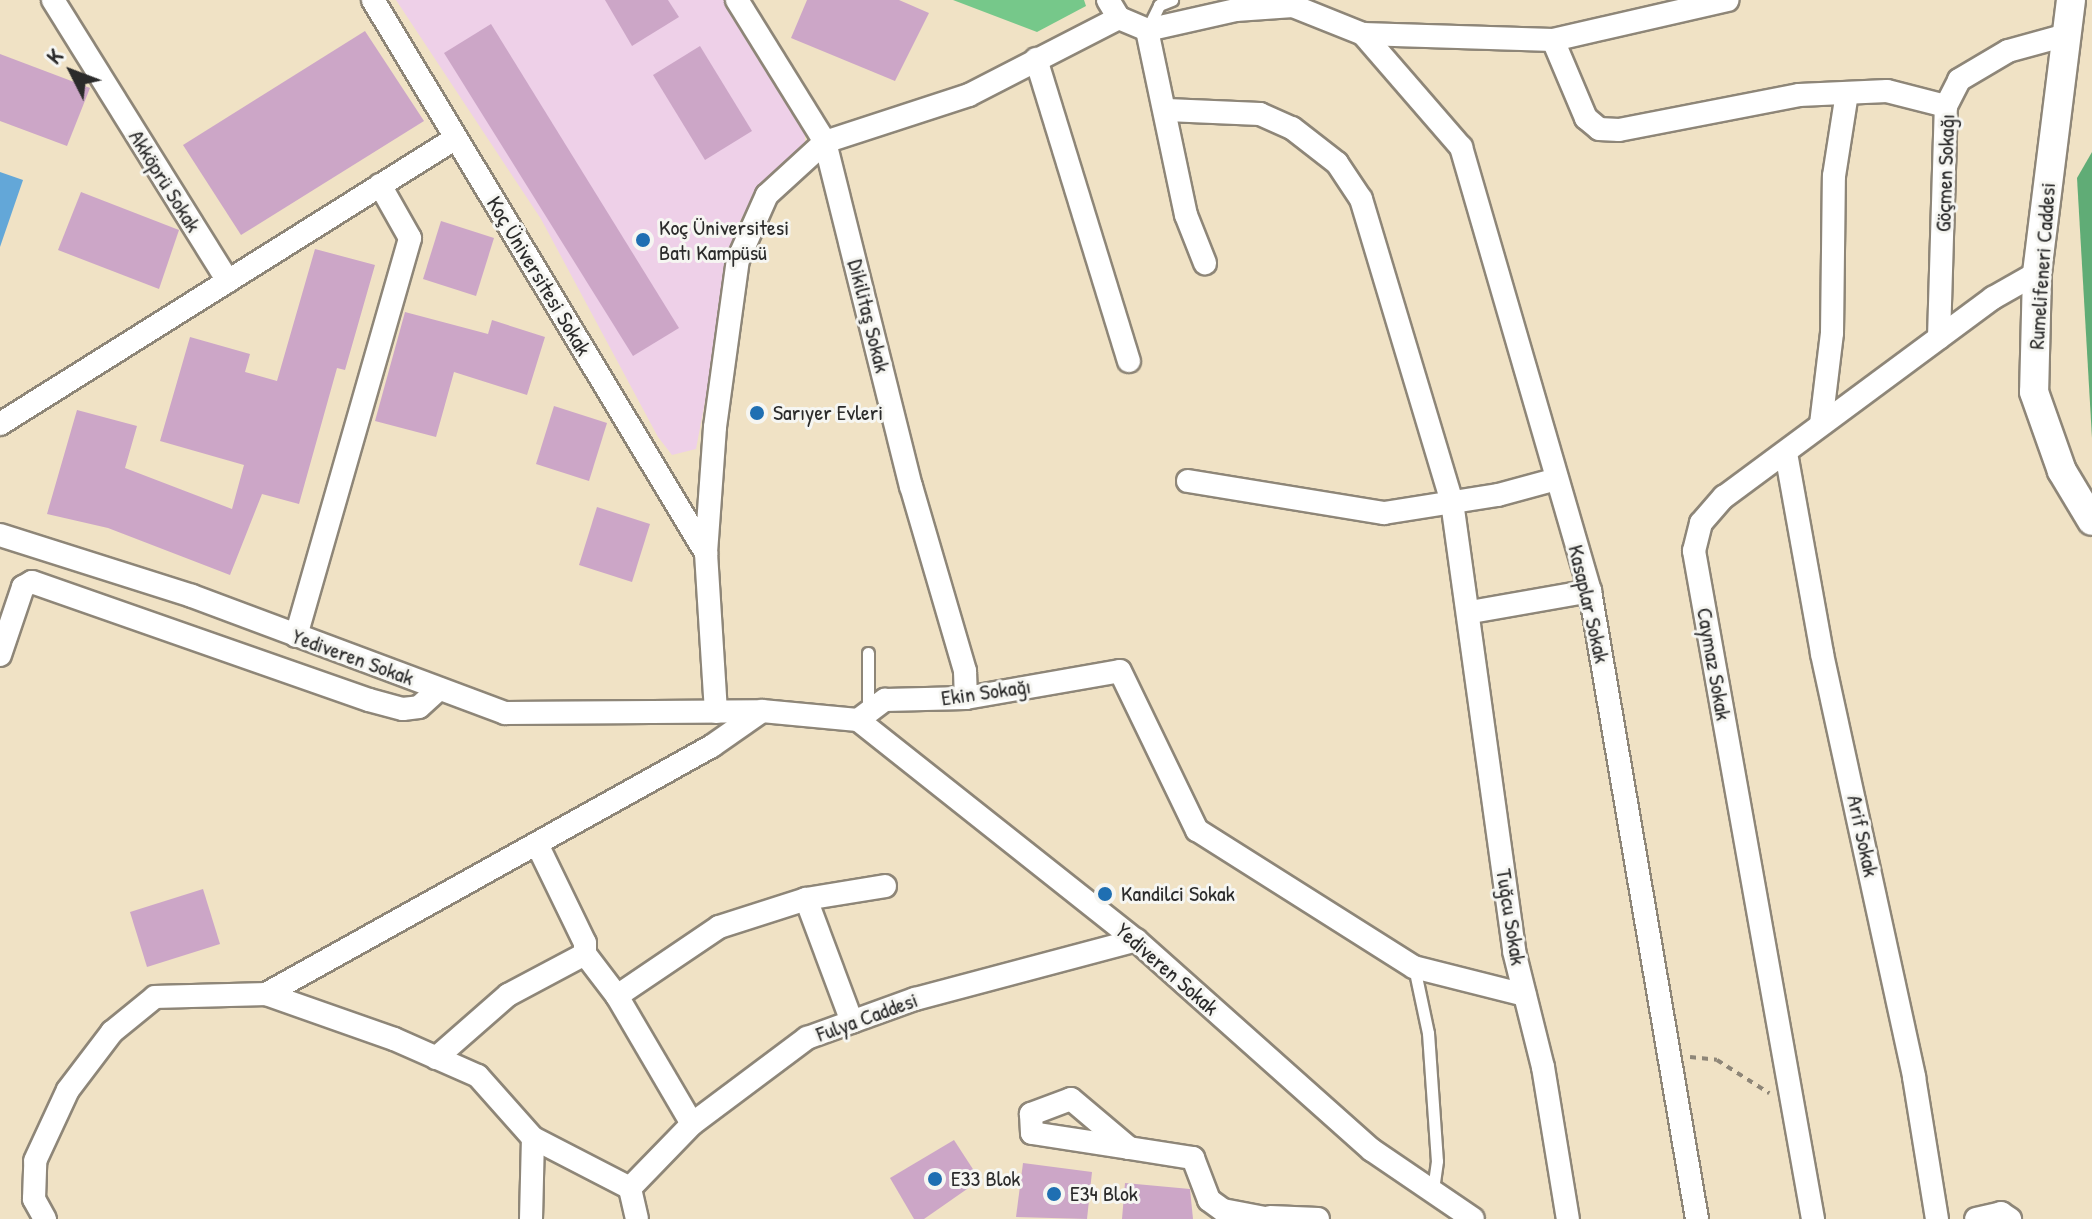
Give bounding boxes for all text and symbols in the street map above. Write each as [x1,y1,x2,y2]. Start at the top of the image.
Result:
north arrow [32,32,112,112]
text: K [39,42,69,70]
street label: Göçmen Sokağı [1930,114,1960,232]
street label: Akköprü Sokak [123,125,207,237]
street label: Rumelifeneri Caddesi [2023,182,2061,350]
street label: Koç Üniversitesi Sokak [481,192,597,360]
place label: Koç Üniversitesi Batı Kampüsü [659,214,789,266]
marker: Koç Üniversitesi Batı Kampüsü [634,231,652,249]
street label: Dikilitaş Sokak [842,257,896,375]
place label: Sarıyer Evleri [773,400,883,426]
marker: Sarıyer Evleri [748,404,766,422]
street label: Kasaplar Sokak [1563,542,1615,666]
street label: Caymaz Sokak [1691,606,1737,722]
street label: Yediveren Sokak [289,623,417,691]
street label: Ekin Sokağı [939,673,1033,711]
street label: Arif Sokak [1841,793,1885,879]
street label: Tuğcu Sokak [1490,867,1532,967]
place label: Kandilci Sokak [1121,881,1235,907]
marker: Kandilci Sokak [1096,885,1114,903]
street label: Yediveren Sokak [1110,917,1224,1021]
street label: Fulya Caddesi [813,986,921,1048]
place label: E33 Blok [951,1166,1020,1192]
marker: E33 Blok [926,1170,944,1188]
place label: E34 Blok [1070,1181,1138,1207]
marker: E34 Blok [1045,1185,1063,1203]

